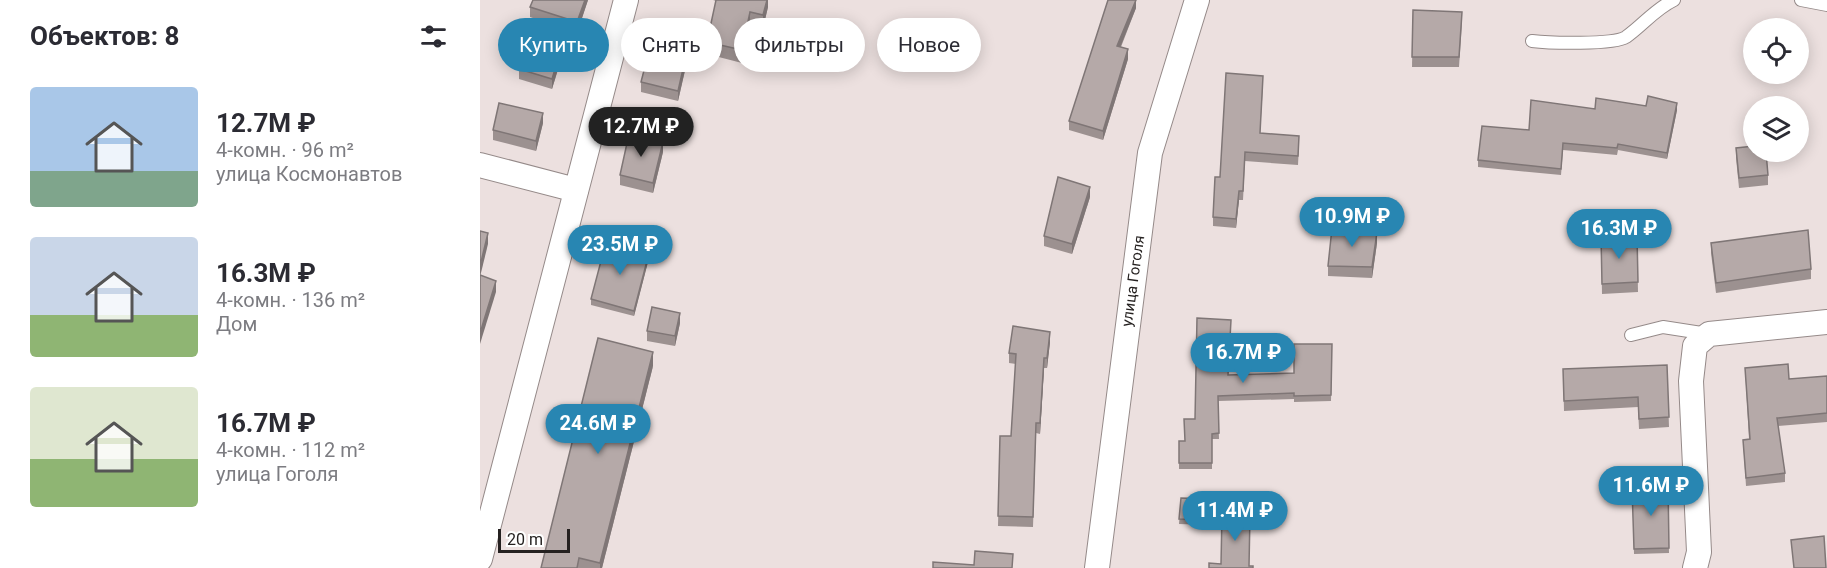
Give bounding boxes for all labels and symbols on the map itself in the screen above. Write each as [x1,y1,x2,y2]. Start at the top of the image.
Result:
pin: 12.7M ₽ [586,107,696,158]
pin: 10.9M ₽ [1297,197,1407,248]
pin: 16.3M ₽ [1564,209,1674,260]
pin: 23.5M ₽ [565,225,675,276]
street label: улица Гоголя [1118,234,1148,328]
pin: 16.7M ₽ [1188,333,1298,384]
pin: 24.6M ₽ [543,404,653,455]
pin: 11.6M ₽ [1596,466,1706,517]
pin: 11.4M ₽ [1180,491,1290,542]
scale bar [498,526,570,554]

